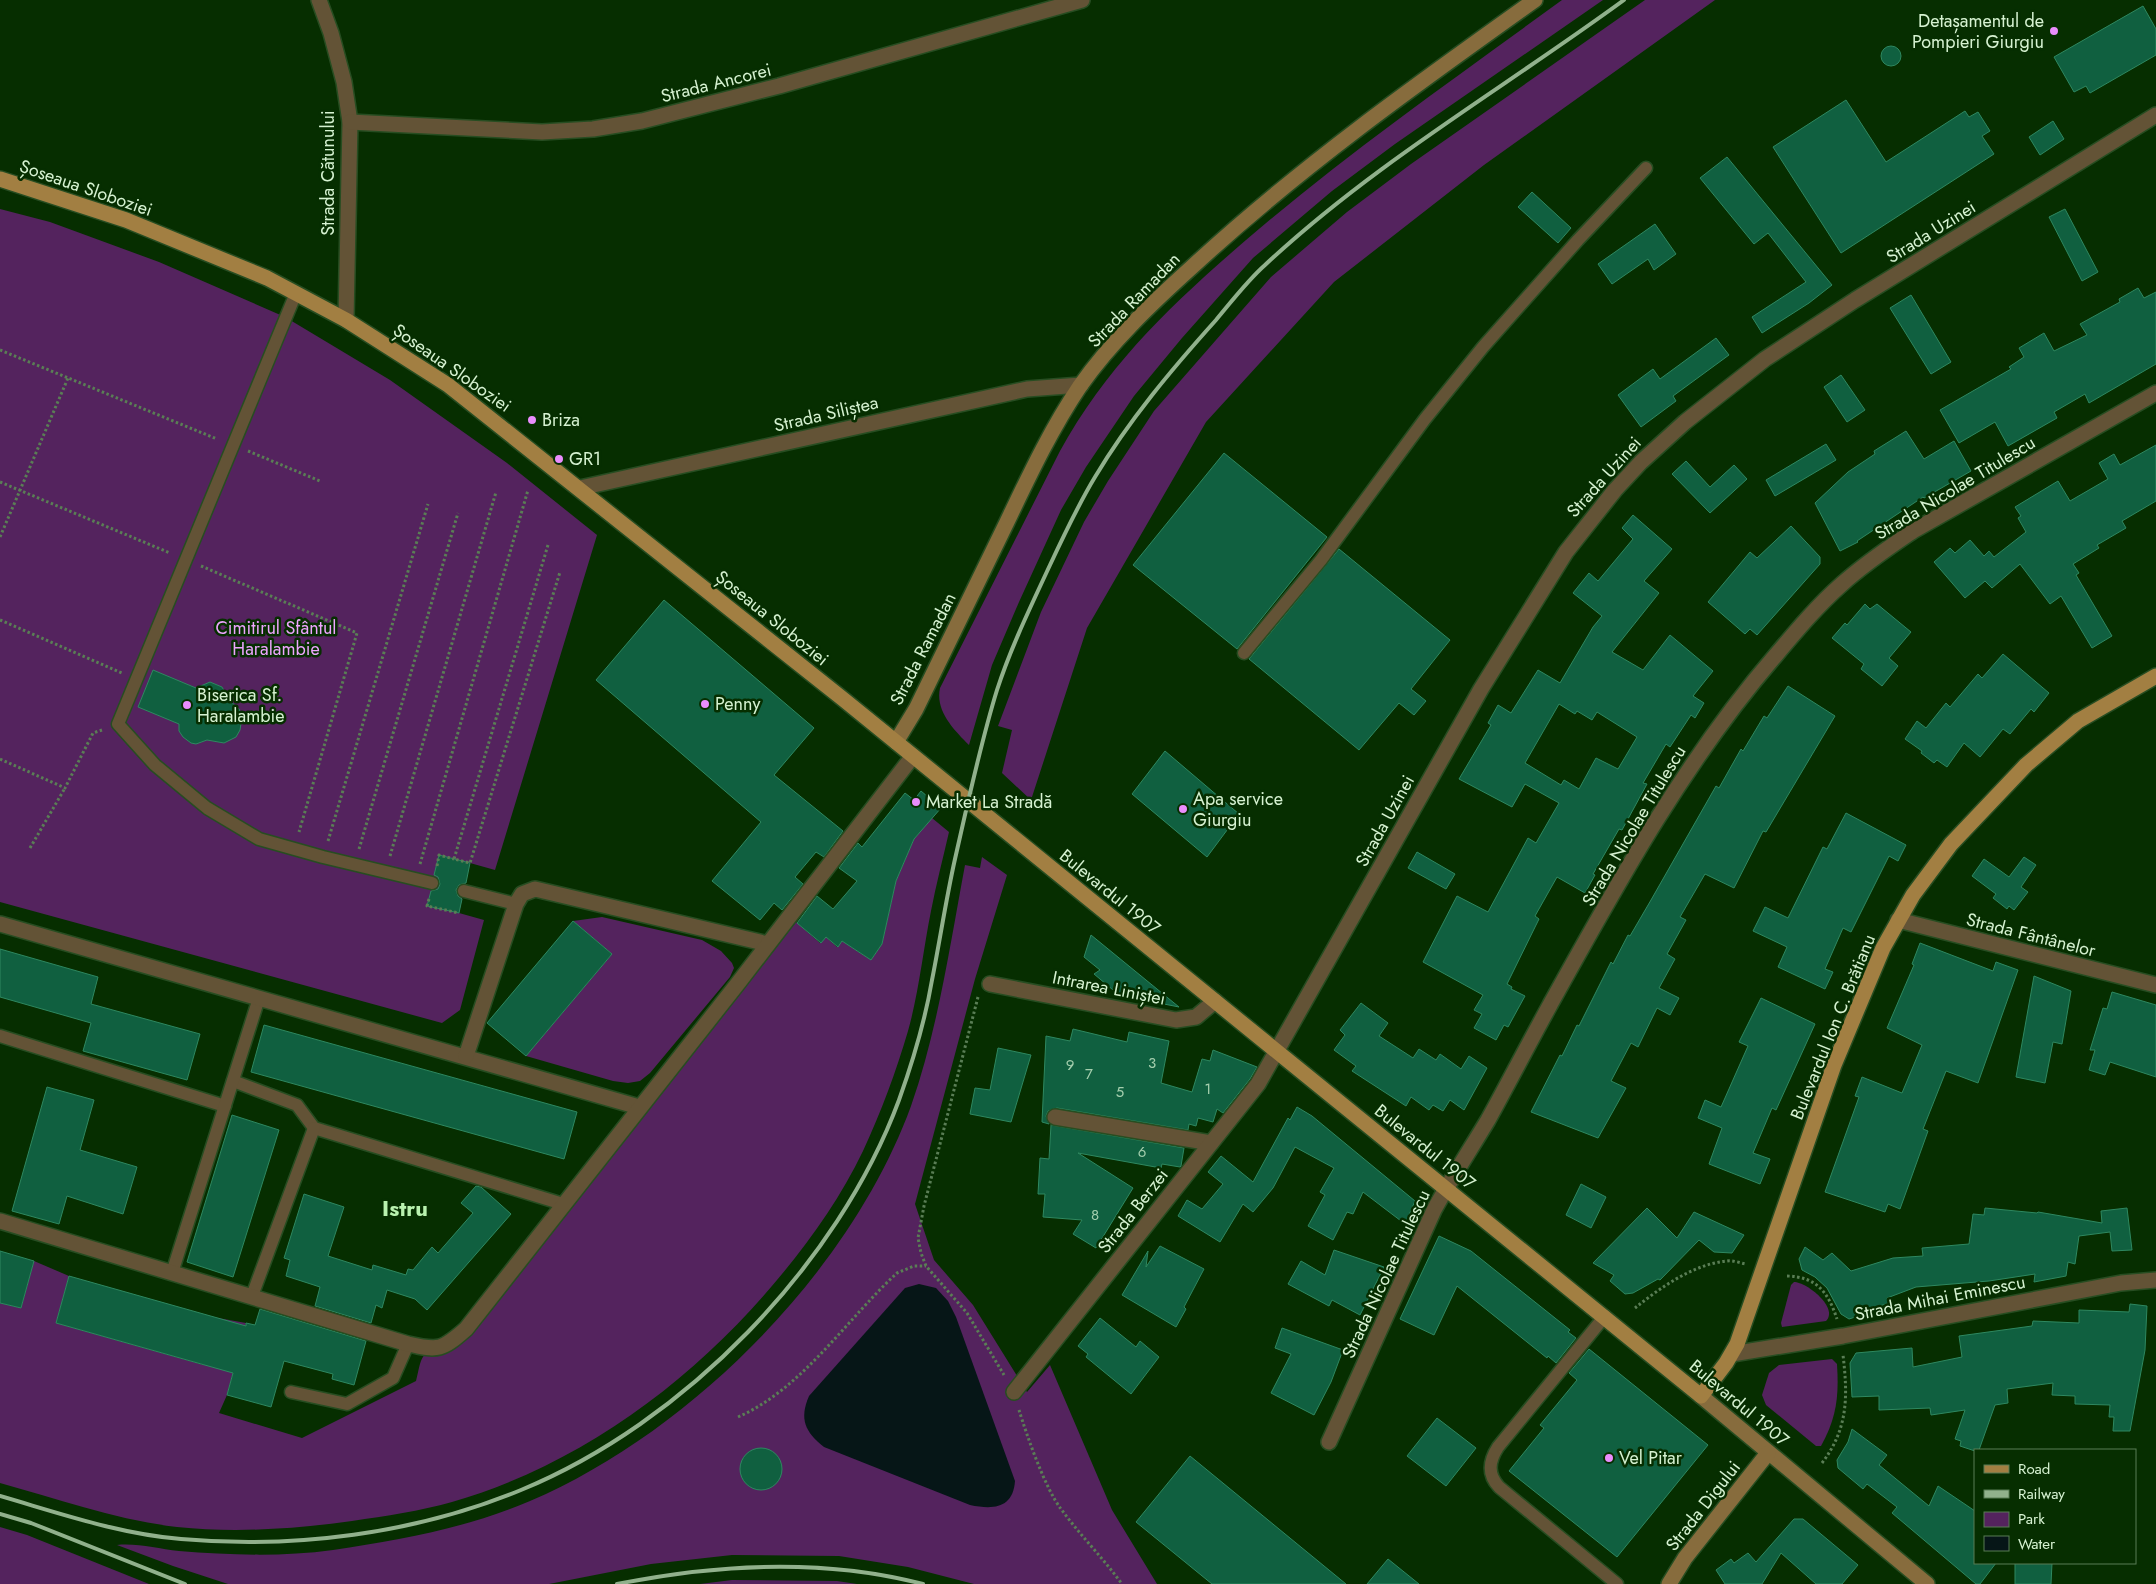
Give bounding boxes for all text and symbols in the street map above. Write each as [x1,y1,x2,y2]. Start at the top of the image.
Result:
place label: Detașamentul de Pompieri Giurgiu [1912,8,2044,55]
marker: Detașamentul de Pompieri Giurgiu [2048,25,2060,37]
street label: Strada Ancorei [658,57,774,109]
street label: Strada Cătunului [315,110,341,236]
street label: Șoseaua Sloboziei [16,153,156,223]
street label: Strada Uzinei [1881,194,1981,270]
street label: Strada Ramadan [1082,247,1186,353]
street label: Șoseaua Sloboziei [388,318,516,418]
street label: Strada Siliștea [771,389,881,439]
place label: Briza [542,407,580,433]
marker: Briza [526,414,538,426]
street label: Strada Nicolae Titulescu [1870,430,2040,546]
street label: Strada Uzinei [1561,431,1647,523]
place label: GR1 [569,446,601,472]
marker: GR1 [553,453,565,465]
street label: Șoseaua Sloboziei [710,564,834,672]
street label: Strada Ramadan [883,588,963,710]
park label: Cimitirul Sfântul Haralambie [216,615,337,662]
place label: Biserica Sf. Haralambie [197,682,284,729]
place label: Penny [715,691,760,717]
marker: Penny [699,698,711,710]
marker: Biserica Sf. Haralambie [181,699,193,711]
street label: Strada Nicolae Titulescu [1576,741,1692,911]
street label: Strada Uzinei [1349,771,1421,871]
place label: Apa service Giurgiu [1193,786,1283,833]
place label: Market La Stradă [926,789,1052,815]
marker: Market La Stradă [910,796,922,808]
marker: Apa service Giurgiu [1177,803,1189,815]
street label: Bulevardul 1907 [1054,843,1167,941]
street label: Strada Fântânelor [1964,906,2099,964]
street label: Bulevardul Ion C. Brătianu [1784,930,1882,1124]
street label: Intrarea Liniștei [1050,964,1168,1012]
house number: 3 [1148,1052,1156,1074]
house number: 9 [1066,1054,1074,1076]
house number: 7 [1085,1063,1093,1085]
house number: 1 [1205,1078,1211,1100]
house number: 5 [1116,1081,1124,1103]
street label: Bulevardul 1907 [1369,1098,1482,1196]
house number: 6 [1138,1141,1146,1163]
street label: Strada Berzei [1092,1163,1174,1259]
street label: Strada Nicolae Titulescu [1335,1185,1437,1363]
district label: Istru [382,1192,428,1224]
house number: 8 [1091,1204,1099,1226]
street label: Strada Mihai Eminescu [1852,1269,2028,1327]
street label: Bulevardul 1907 [1683,1353,1795,1453]
place label: Vel Pitar [1619,1445,1683,1471]
legend [1974,1449,2136,1564]
marker: Vel Pitar [1603,1452,1615,1464]
street label: Strada Digului [1659,1455,1747,1557]
text: Road [2018,1458,2050,1480]
text: Railway [2018,1483,2065,1505]
text: Park [2018,1508,2045,1530]
text: Water [2018,1533,2056,1555]

